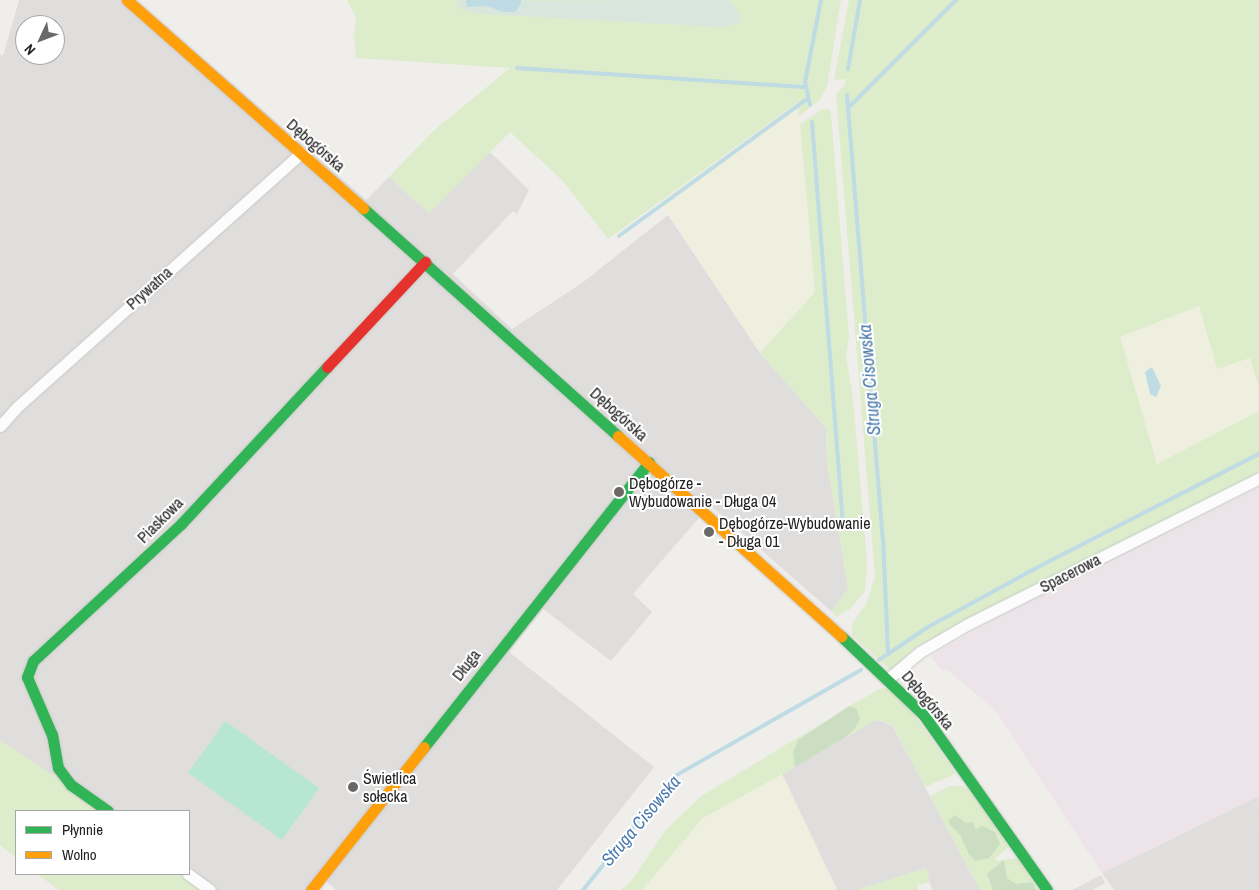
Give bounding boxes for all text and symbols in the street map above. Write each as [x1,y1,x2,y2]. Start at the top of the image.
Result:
north arrow [15,15,65,65]
text: N [20,40,39,59]
street label: Dębogórska [283,115,349,175]
street label: Prywatna [122,263,176,313]
water label: Struga Cisowska [854,323,886,437]
street label: Dębogórska [586,383,652,445]
place label: Dębogórze - Wybudowanie - Długa 04 [629,473,776,511]
marker: Dębogórze - Wybudowanie - Długa 04 [613,486,625,498]
street label: Piaskowa [133,493,187,547]
place label: Dębogórze-Wybudowanie - Długa 01 [719,513,871,551]
marker: Dębogórze-Wybudowanie - Długa 01 [703,526,715,538]
street label: Spacerowa [1036,550,1104,596]
street label: Długa [448,646,484,684]
street label: Dębogórska [898,667,958,733]
place label: Świetlica sołecka [363,768,416,806]
water label: Struga Cisowska [597,771,685,871]
marker: Świetlica sołecka [347,781,359,793]
legend [15,810,190,875]
text: Płynnie [62,819,103,840]
text: Wolno [62,844,97,865]

